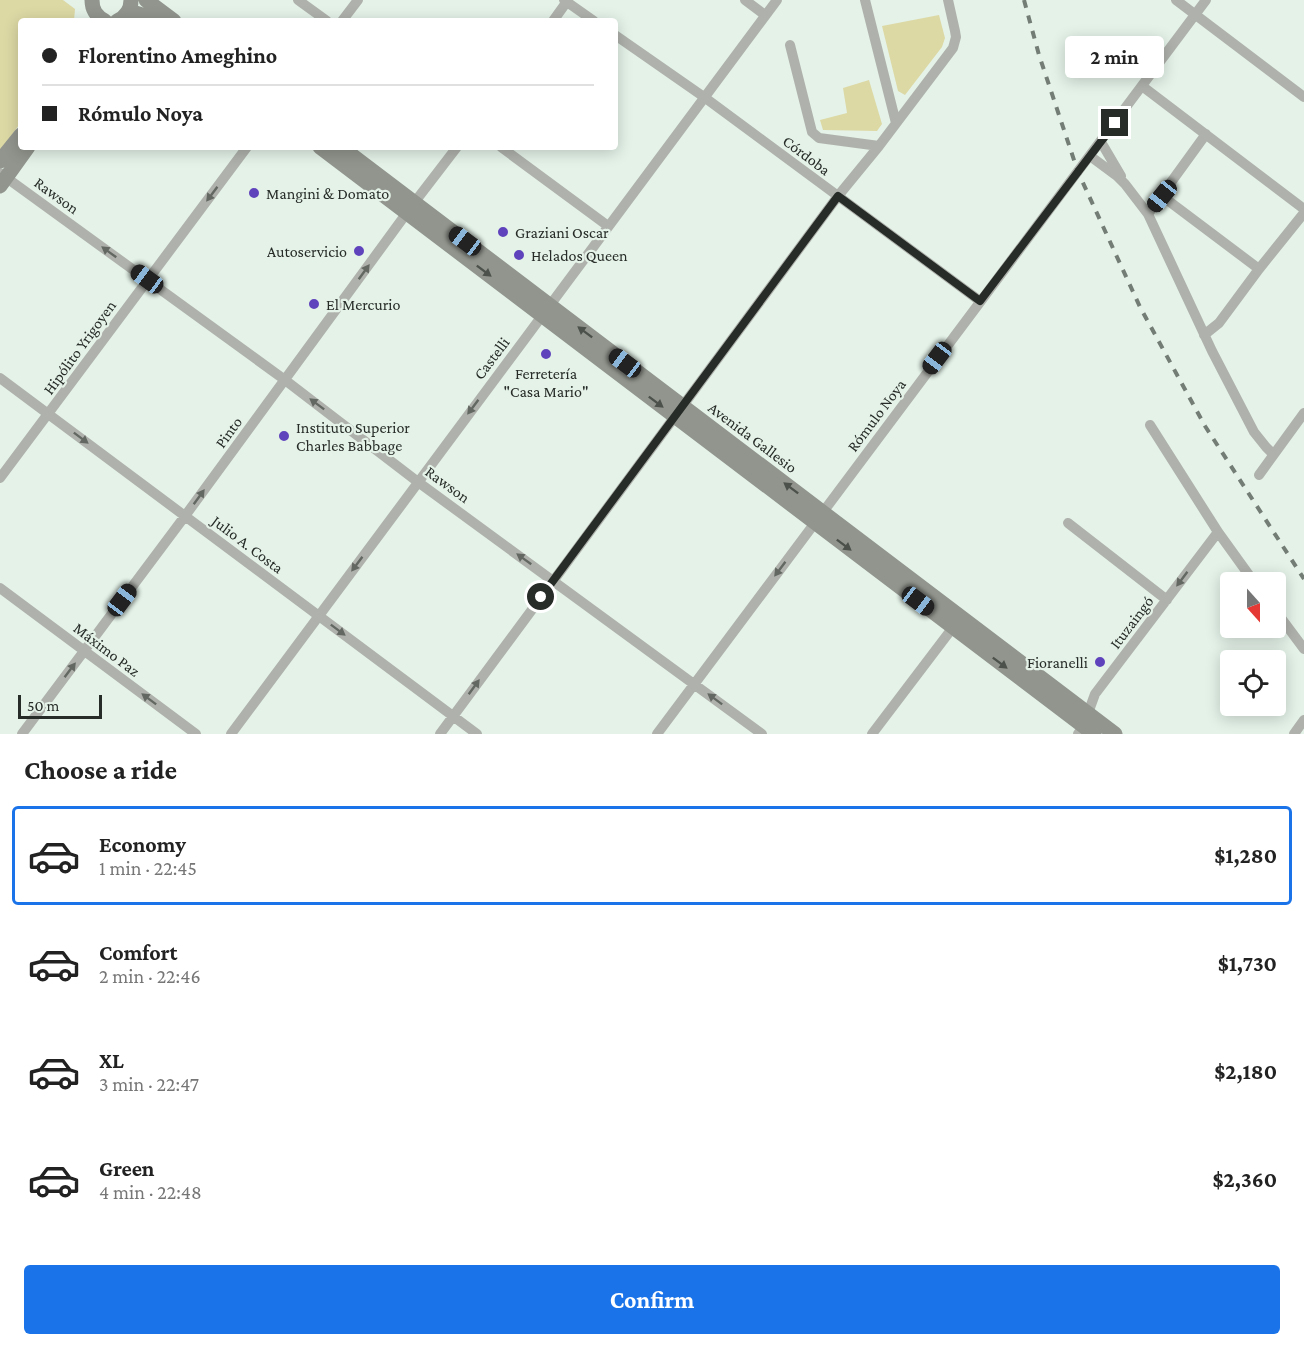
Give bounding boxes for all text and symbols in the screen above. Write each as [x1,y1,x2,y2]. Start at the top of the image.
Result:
callout: 2 min [1066,36,1164,78]
text: Florentino Ameghino [78,43,277,68]
text: 2 min [1090,46,1139,68]
text: Rómulo Noya [78,101,203,126]
route end [1101,109,1128,136]
street label: Córdoba [780,132,834,179]
street label: Rawson [31,174,82,217]
car [1144,176,1180,216]
place label: Mangini & Domato [266,185,389,203]
one-way arrow [206,186,218,201]
marker: Mangini & Domato [247,186,261,200]
car [445,223,485,259]
place label: Graziani Oscar [515,224,609,241]
marker: Graziani Oscar [496,225,510,239]
place label: Autoservicio [267,243,347,260]
marker: Autoservicio [352,244,366,258]
one-way arrow [102,246,118,258]
place label: Helados Queen [531,247,628,264]
marker: Helados Queen [512,248,526,262]
car [127,261,167,297]
one-way arrow [357,264,369,279]
one-way arrow [476,265,491,277]
place label: El Mercurio [326,296,401,313]
street label: Hipólito Yrigoyen [40,297,120,398]
marker: El Mercurio [307,297,321,311]
one-way arrow [578,327,593,339]
street label: Castelli [470,334,513,383]
car [919,338,955,378]
car [605,345,645,381]
marker: Ferretería "Casa Mario" [539,347,553,361]
place label: Ferretería "Casa Mario" [503,365,589,400]
street label: Rómulo Noya [844,375,910,455]
one-way arrow [648,395,663,407]
one-way arrow [310,399,325,411]
street label: Avenida Gallesio [705,399,800,476]
one-way arrow [468,400,480,415]
street label: Pinto [212,414,245,451]
place label: Instituto Superior Charles Babbage [296,419,410,455]
marker: Instituto Superior Charles Babbage [277,429,291,443]
one-way arrow [73,431,88,443]
street label: Rawson [422,463,473,506]
one-way arrow [784,482,800,494]
one-way arrow [193,490,205,506]
street label: Julio A. Costa [207,511,287,578]
one-way arrow [837,539,852,551]
one-way arrow [517,553,532,565]
one-way arrow [351,556,363,572]
one-way arrow [774,562,786,577]
one-way arrow [1177,572,1189,587]
north arrow [1220,572,1286,638]
map controls [1220,572,1286,716]
car [104,580,140,620]
route start [527,583,554,610]
car [898,583,938,619]
street label: Ituzaingó [1106,593,1157,652]
street label: Máximo Paz [70,619,143,680]
one-way arrow [329,624,345,636]
button: locate [1220,650,1286,716]
place label: Fioranelli [1027,654,1088,671]
marker: Fioranelli [1093,655,1107,669]
one-way arrow [991,657,1007,669]
one-way arrow [63,663,75,678]
one-way arrow [468,679,481,695]
scale bar [18,692,102,720]
one-way arrow [141,693,157,705]
one-way arrow [708,693,724,705]
text: 50 m [27,697,59,714]
text: Choose a ride [24,755,177,785]
icon: car [27,829,81,883]
text: Economy [99,832,186,857]
text: $1,280 [1214,843,1277,868]
text: 1 min · 22:45 [99,857,197,879]
icon: car [27,937,81,991]
text: Comfort [99,940,177,965]
text: $1,730 [1218,951,1277,976]
text: 2 min · 22:46 [99,965,201,987]
icon: car [27,1045,81,1099]
text: XL [99,1048,124,1073]
text: $2,180 [1214,1059,1277,1084]
text: 3 min · 22:47 [99,1073,199,1095]
icon: car [27,1153,81,1207]
text: Green [99,1156,155,1181]
text: $2,360 [1213,1167,1277,1192]
text: 4 min · 22:48 [99,1181,202,1203]
button: Confirm [24,1265,1280,1334]

